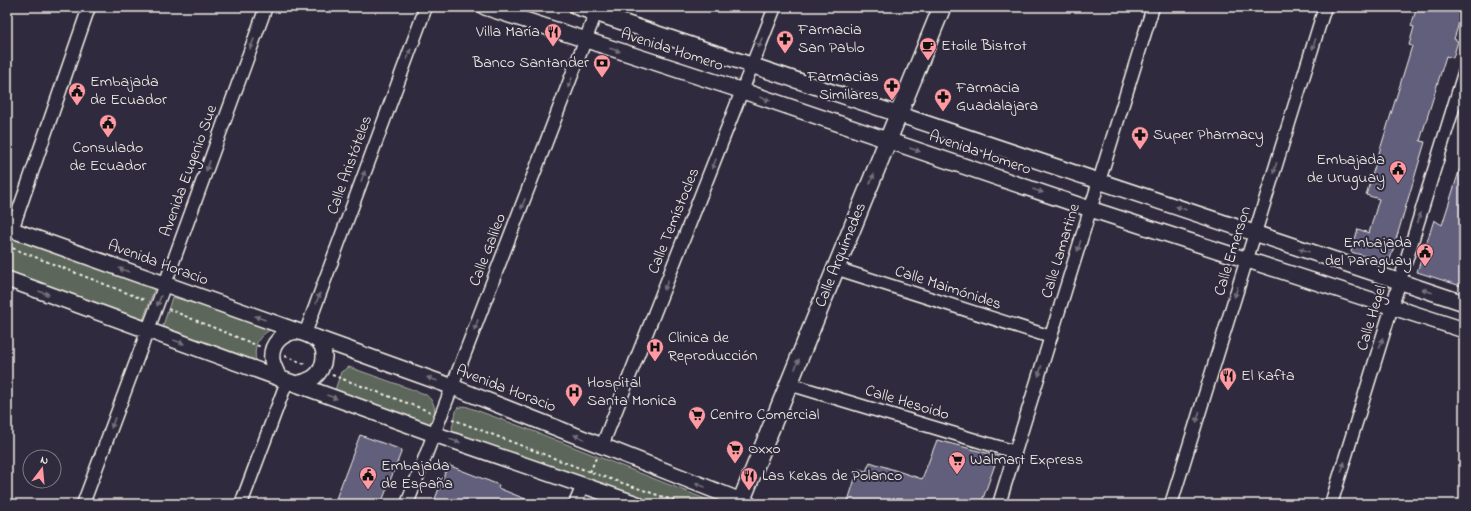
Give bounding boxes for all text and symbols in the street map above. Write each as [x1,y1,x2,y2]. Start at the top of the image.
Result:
place label: Farmacia San Pablo [797,18,865,60]
place label: Villa María [475,20,540,44]
restaurant icon: Villa María [543,22,563,47]
street label: Avenida Homero [618,22,726,78]
pharmacy icon: Farmacia San Pablo [775,29,795,54]
place label: Etoile Bistrot [941,34,1028,58]
cafe icon: Etoile Bistrot [918,36,938,61]
one-way arrow [249,38,255,50]
one-way arrow [757,38,763,50]
one-way arrow [1310,39,1316,51]
one-way arrow [406,47,412,59]
one-way arrow [609,47,621,53]
place label: Banco Santander [471,51,589,75]
bank icon: Banco Santander [592,53,612,78]
place label: Farmacias Similares [806,65,879,107]
place label: Embajada de Ecuador [90,70,167,112]
pharmacy icon: Farmacias Similares [882,76,902,101]
place label: Farmacia Guadalajara [955,76,1038,118]
one-way arrow [566,77,572,89]
public building icon: Embajada de Ecuador [67,81,87,106]
pharmacy icon: Farmacia Guadalajara [933,87,953,112]
one-way arrow [760,96,772,102]
street label: Avenida Eugenio Sue [154,101,224,240]
street label: Calle Aristóteles [321,112,379,218]
public building icon: Consulado de Ecuador [98,113,118,138]
place label: Super Pharmacy [1153,123,1264,147]
street label: Avenida Homero [926,124,1034,182]
pharmacy icon: Super Pharmacy [1130,125,1150,150]
place label: Consulado de Ecuador [70,136,147,178]
one-way arrow [909,147,921,153]
place label: Embajada de Uruguay [1307,148,1385,190]
one-way arrow [710,159,716,171]
public building icon: Embajada de Uruguay [1388,159,1408,184]
one-way arrow [205,160,211,172]
one-way arrow [1272,163,1278,175]
street label: Calle Temístocles [642,164,706,278]
one-way arrow [361,169,367,181]
one-way arrow [870,172,876,184]
one-way arrow [1032,189,1044,195]
one-way arrow [519,198,525,210]
street label: Calle Arquímedes [809,199,873,311]
street label: Calle Lamartine [1035,200,1087,301]
street label: Calle Emerson [1208,203,1258,299]
one-way arrow [1174,205,1186,211]
street label: Calle Galileo [463,210,513,290]
one-way arrow [1416,212,1422,224]
place label: Embajada del Paraguay [1325,231,1412,273]
street label: Avenida Horacio [104,234,212,292]
one-way arrow [1076,241,1082,253]
public building icon: Embajada del Paraguay [1415,242,1435,267]
one-way arrow [1297,247,1309,253]
street label: Calle Maimónides [892,259,1004,317]
one-way arrow [118,267,130,273]
one-way arrow [662,280,668,292]
street label: Calle Hegel [1351,282,1393,354]
one-way arrow [1233,287,1239,299]
one-way arrow [1421,288,1433,294]
one-way arrow [38,290,50,296]
one-way arrow [316,291,322,303]
one-way arrow [155,296,161,308]
one-way arrow [253,315,265,321]
one-way arrow [473,320,479,332]
place label: Clinica de Reproducción [668,326,758,368]
one-way arrow [1378,336,1384,348]
hospital icon: Clinica de Reproducción [645,337,665,362]
one-way arrow [173,339,185,345]
one-way arrow [794,357,800,369]
street label: Avenida Horacio [452,359,560,419]
place label: El Kafta [1241,364,1295,388]
one-way arrow [1037,365,1043,377]
restaurant icon: El Kafta [1218,366,1238,391]
place label: Hospital Santa Monica [587,371,676,413]
one-way arrow [425,376,437,382]
street label: Calle Hesoido [862,379,952,427]
hospital icon: Hospital Santa Monica [564,382,584,407]
one-way arrow [327,395,339,401]
place label: Centro Comercial [710,403,820,427]
supermarket icon: Centro Comercial [687,405,707,430]
one-way arrow [1195,411,1201,423]
one-way arrow [110,417,116,429]
one-way arrow [572,433,584,439]
place label: Oxxo [748,437,781,461]
one-way arrow [449,439,461,445]
supermarket icon: Oxxo [725,439,745,464]
place label: Walmart Express [970,448,1083,472]
north arrow [22,449,62,489]
supermarket icon: Walmart Express [947,450,967,475]
text: N [39,452,50,469]
place label: Embajada de España [381,454,453,496]
one-way arrow [1340,460,1346,472]
place label: Las Kekas de Polanco [762,464,902,488]
public building icon: Embajada de España [358,465,378,490]
restaurant icon: Las Kekas de Polanco [739,466,759,491]
one-way arrow [693,481,705,487]

